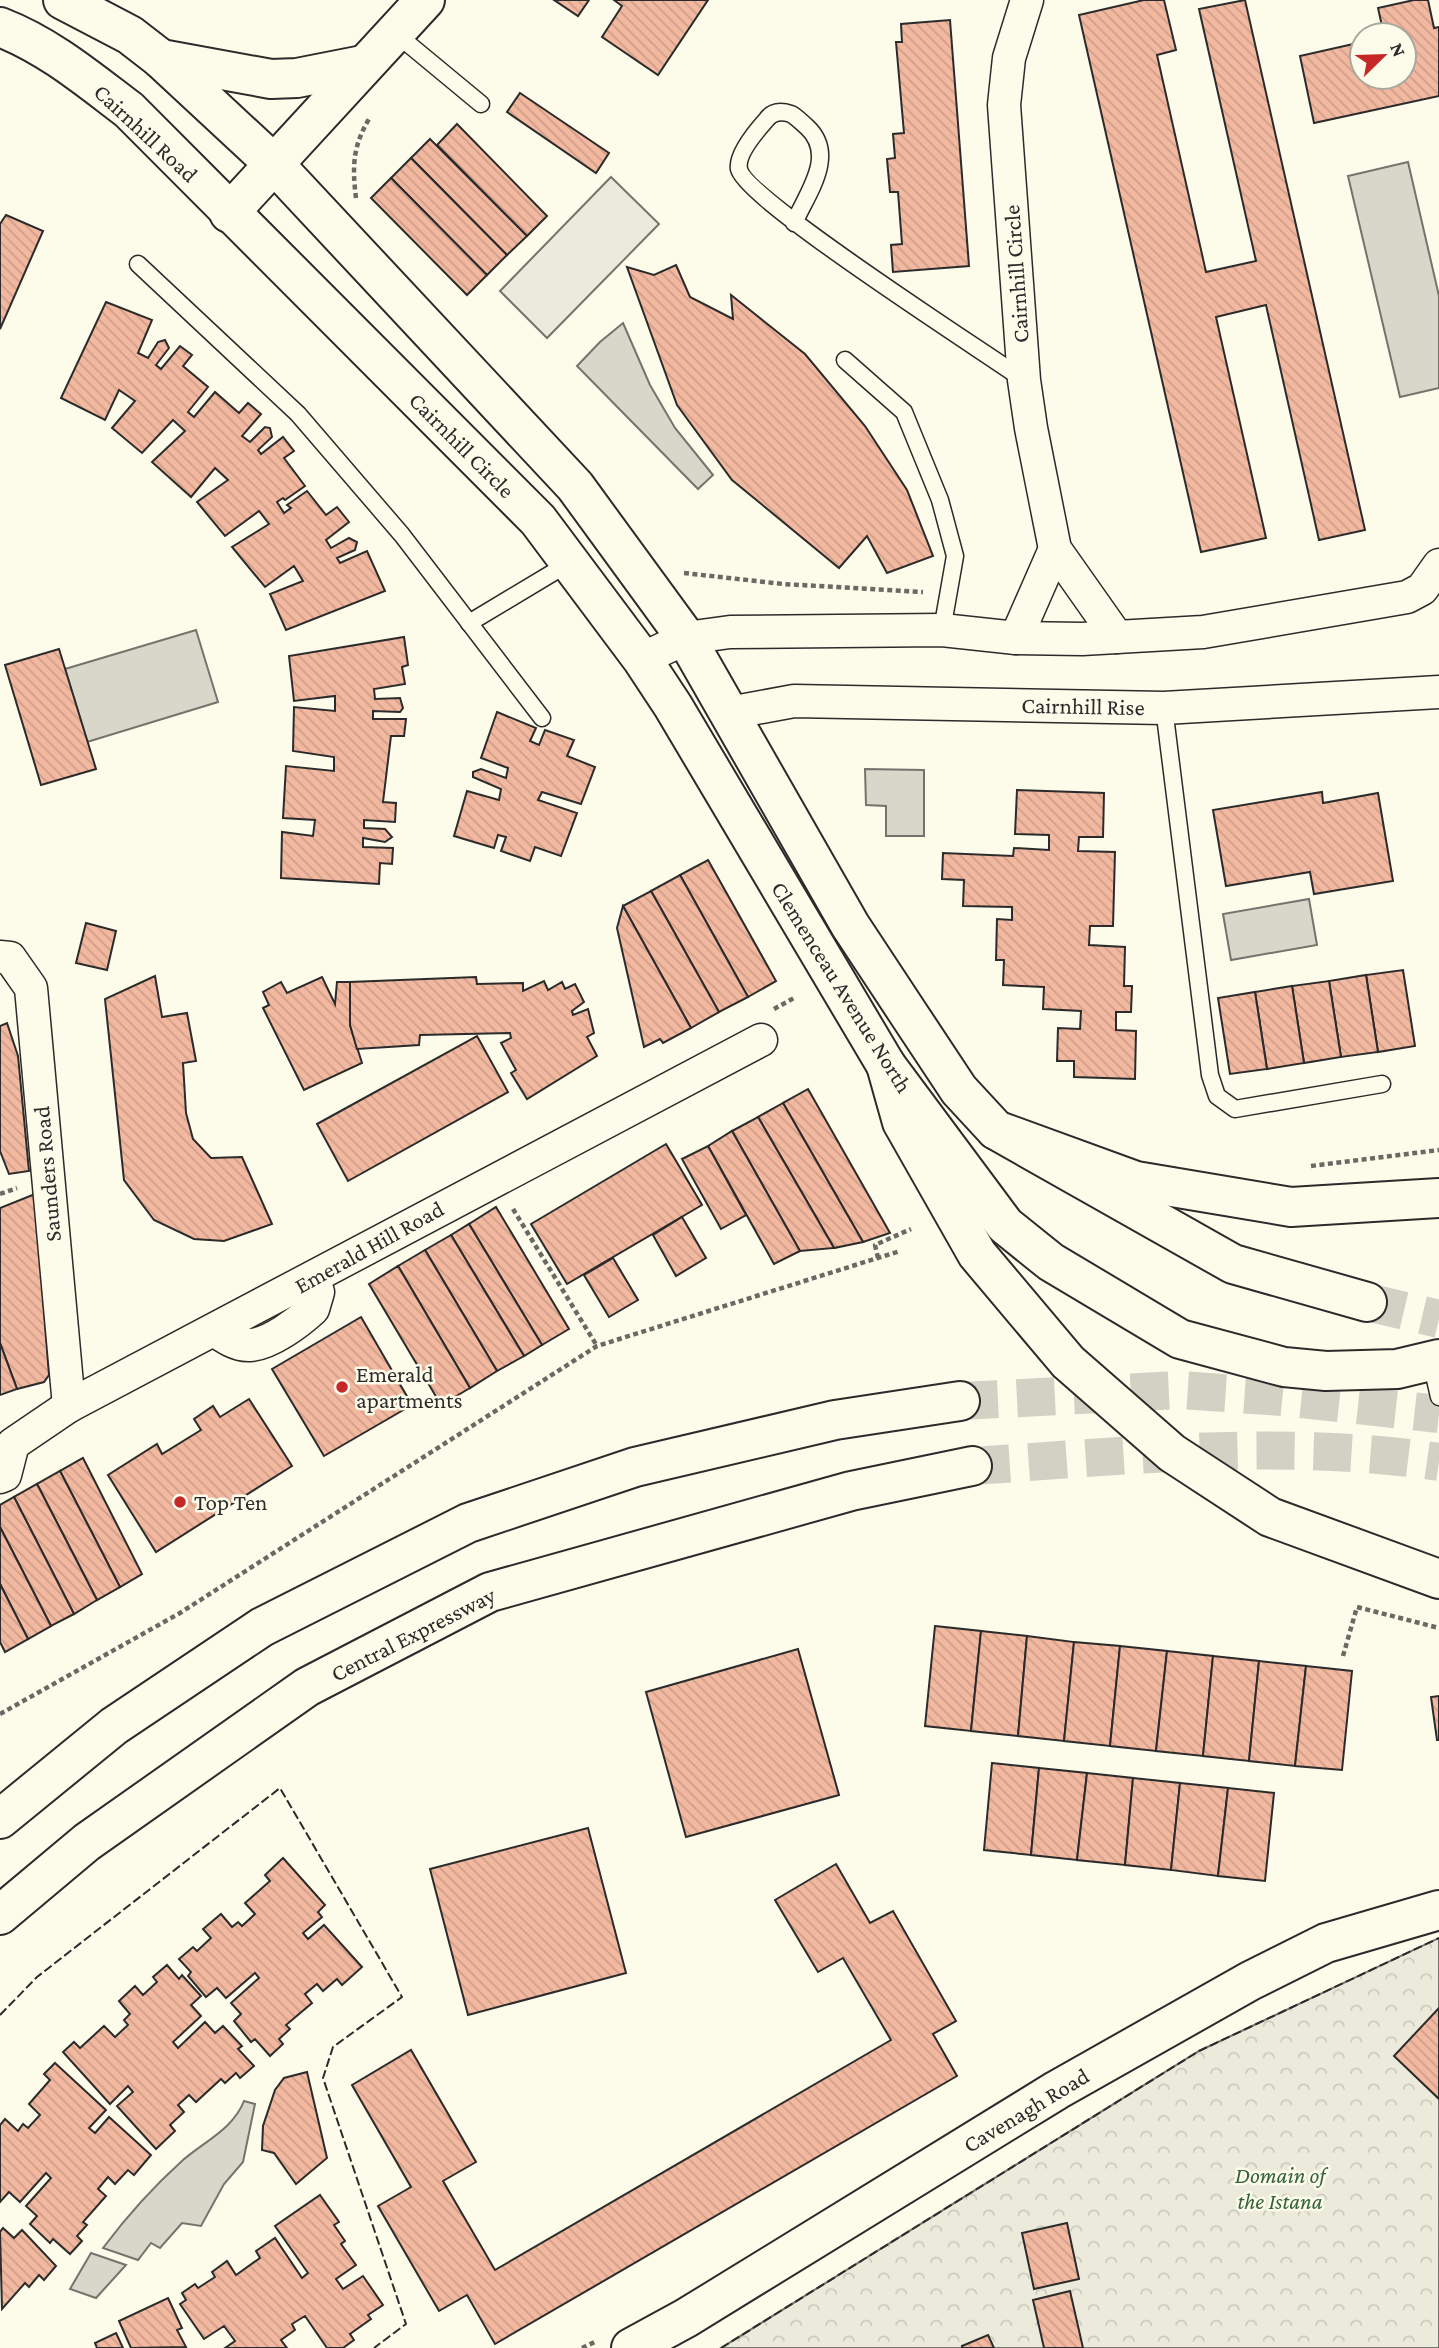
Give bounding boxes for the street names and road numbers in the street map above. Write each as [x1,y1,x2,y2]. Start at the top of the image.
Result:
street label: Cairnhill Road [89,78,203,188]
street label: Cairnhill Circle [998,204,1034,344]
street label: Cairnhill Circle [404,387,520,503]
street label: Cairnhill Rise [1021,692,1145,720]
street label: Clemenceau Avenue North [766,877,918,1097]
street label: Saunders Road [28,1105,66,1243]
street label: Emerald Hill Road [290,1195,448,1299]
street label: Central Expressway [327,1581,500,1687]
street label: Cavenagh Road [958,2062,1094,2158]

